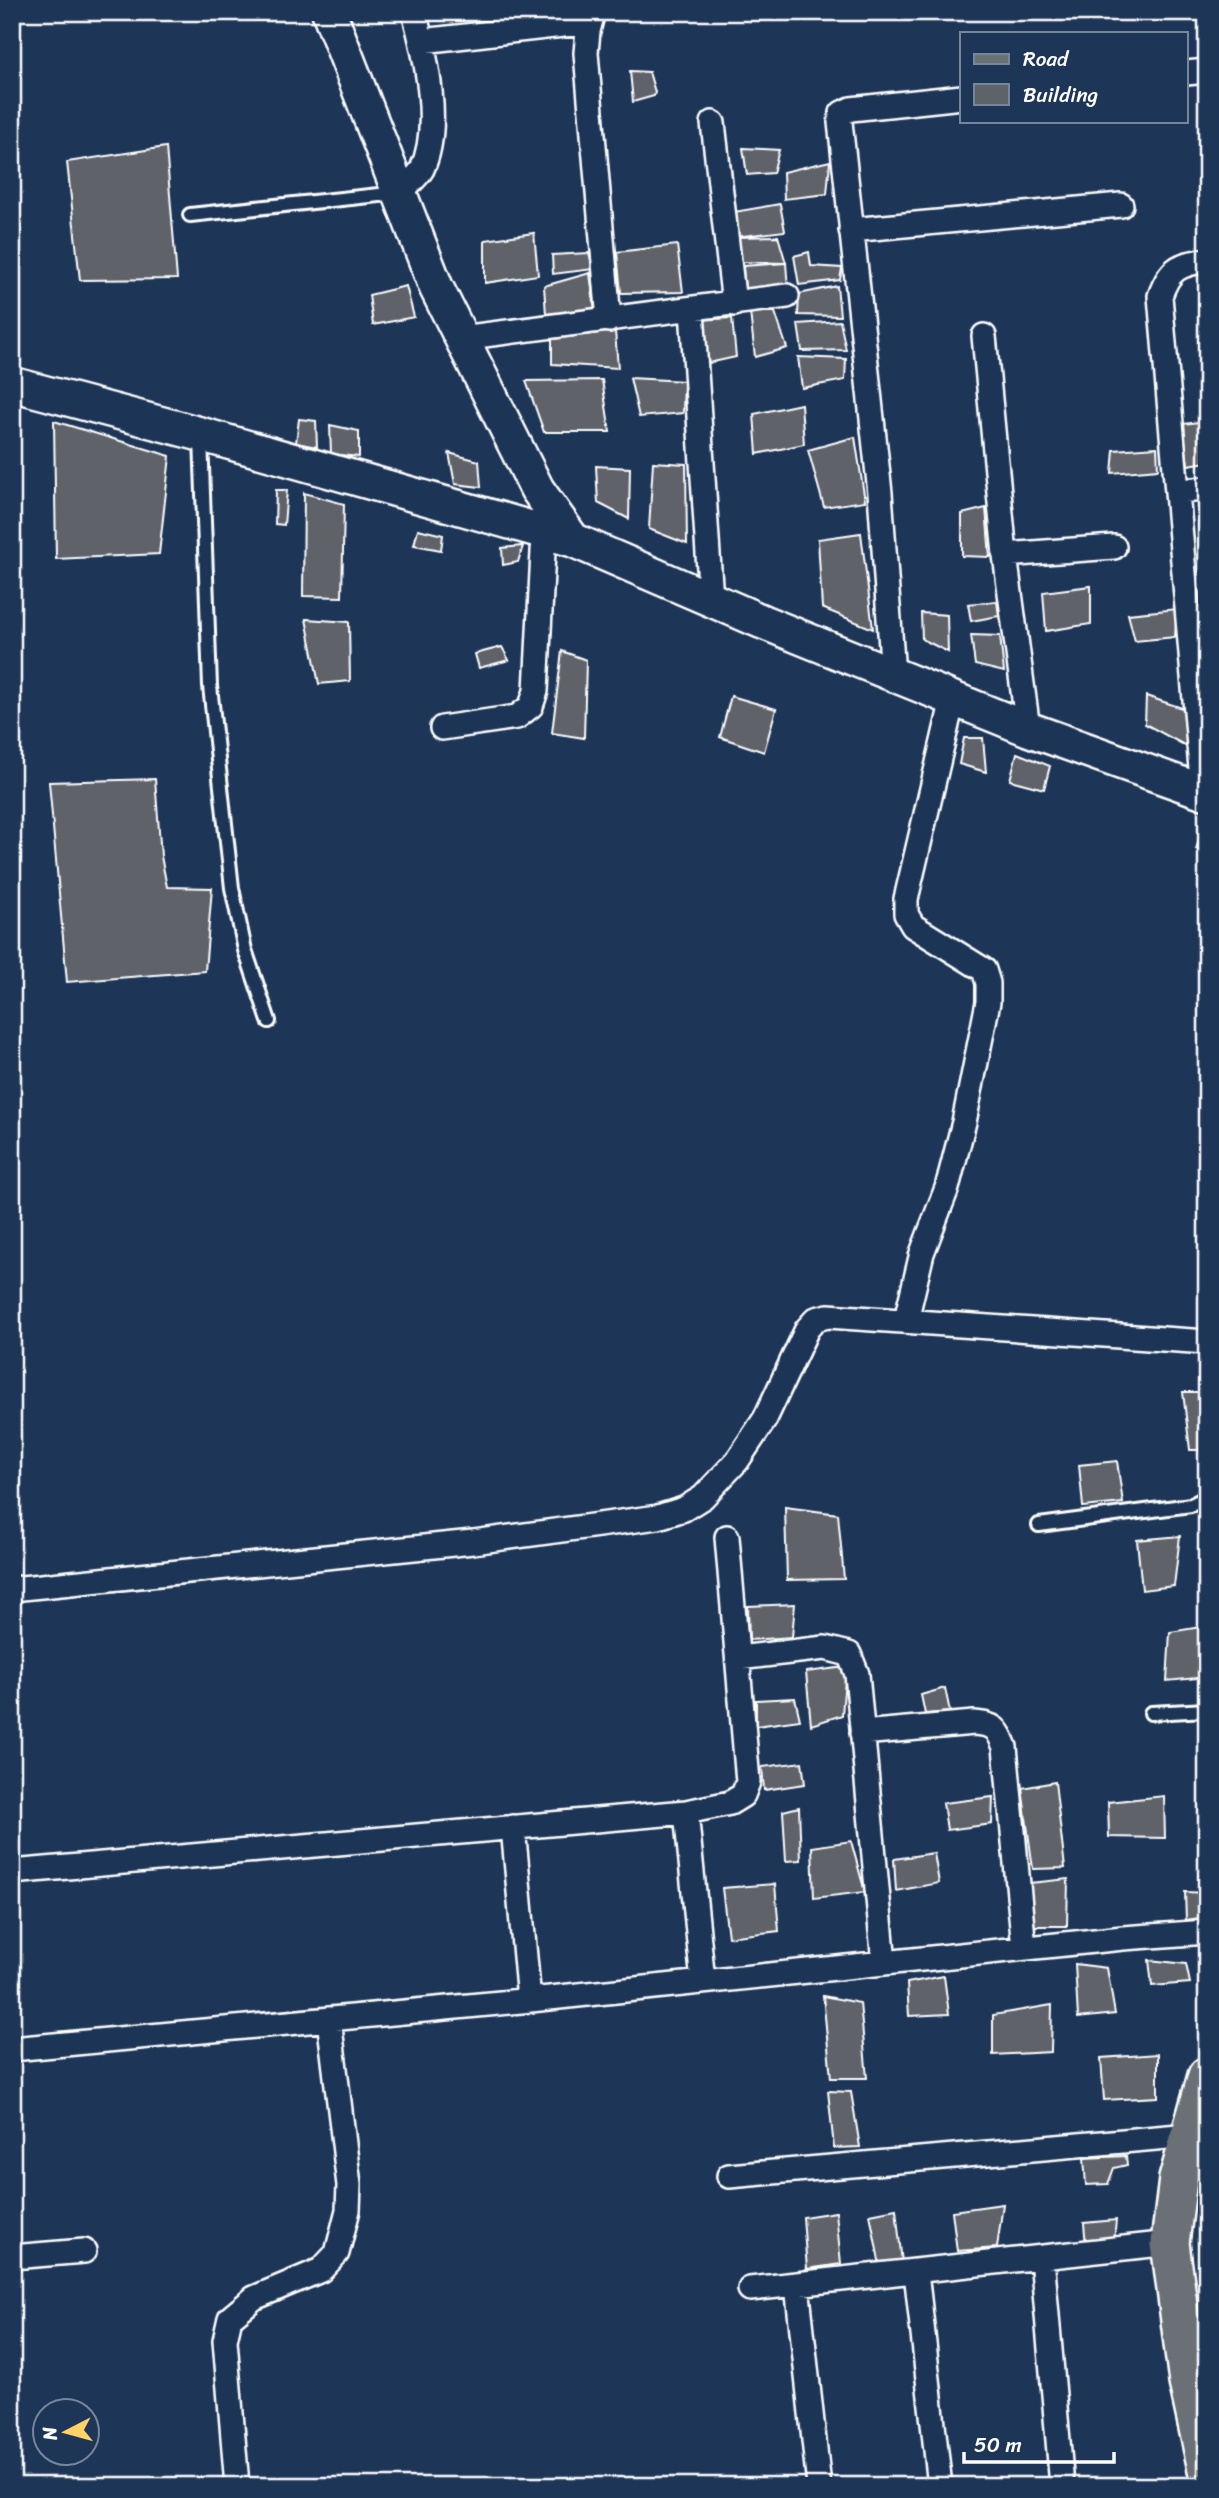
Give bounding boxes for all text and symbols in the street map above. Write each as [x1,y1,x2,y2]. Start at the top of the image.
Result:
legend [960,32,1188,122]
text: Road [1023,40,1070,78]
text: Building [1023,76,1099,114]
north arrow [32,2396,102,2466]
scale bar [964,2421,1114,2465]
text: N [32,2425,67,2443]
text: 50 m [974,2426,1022,2464]

